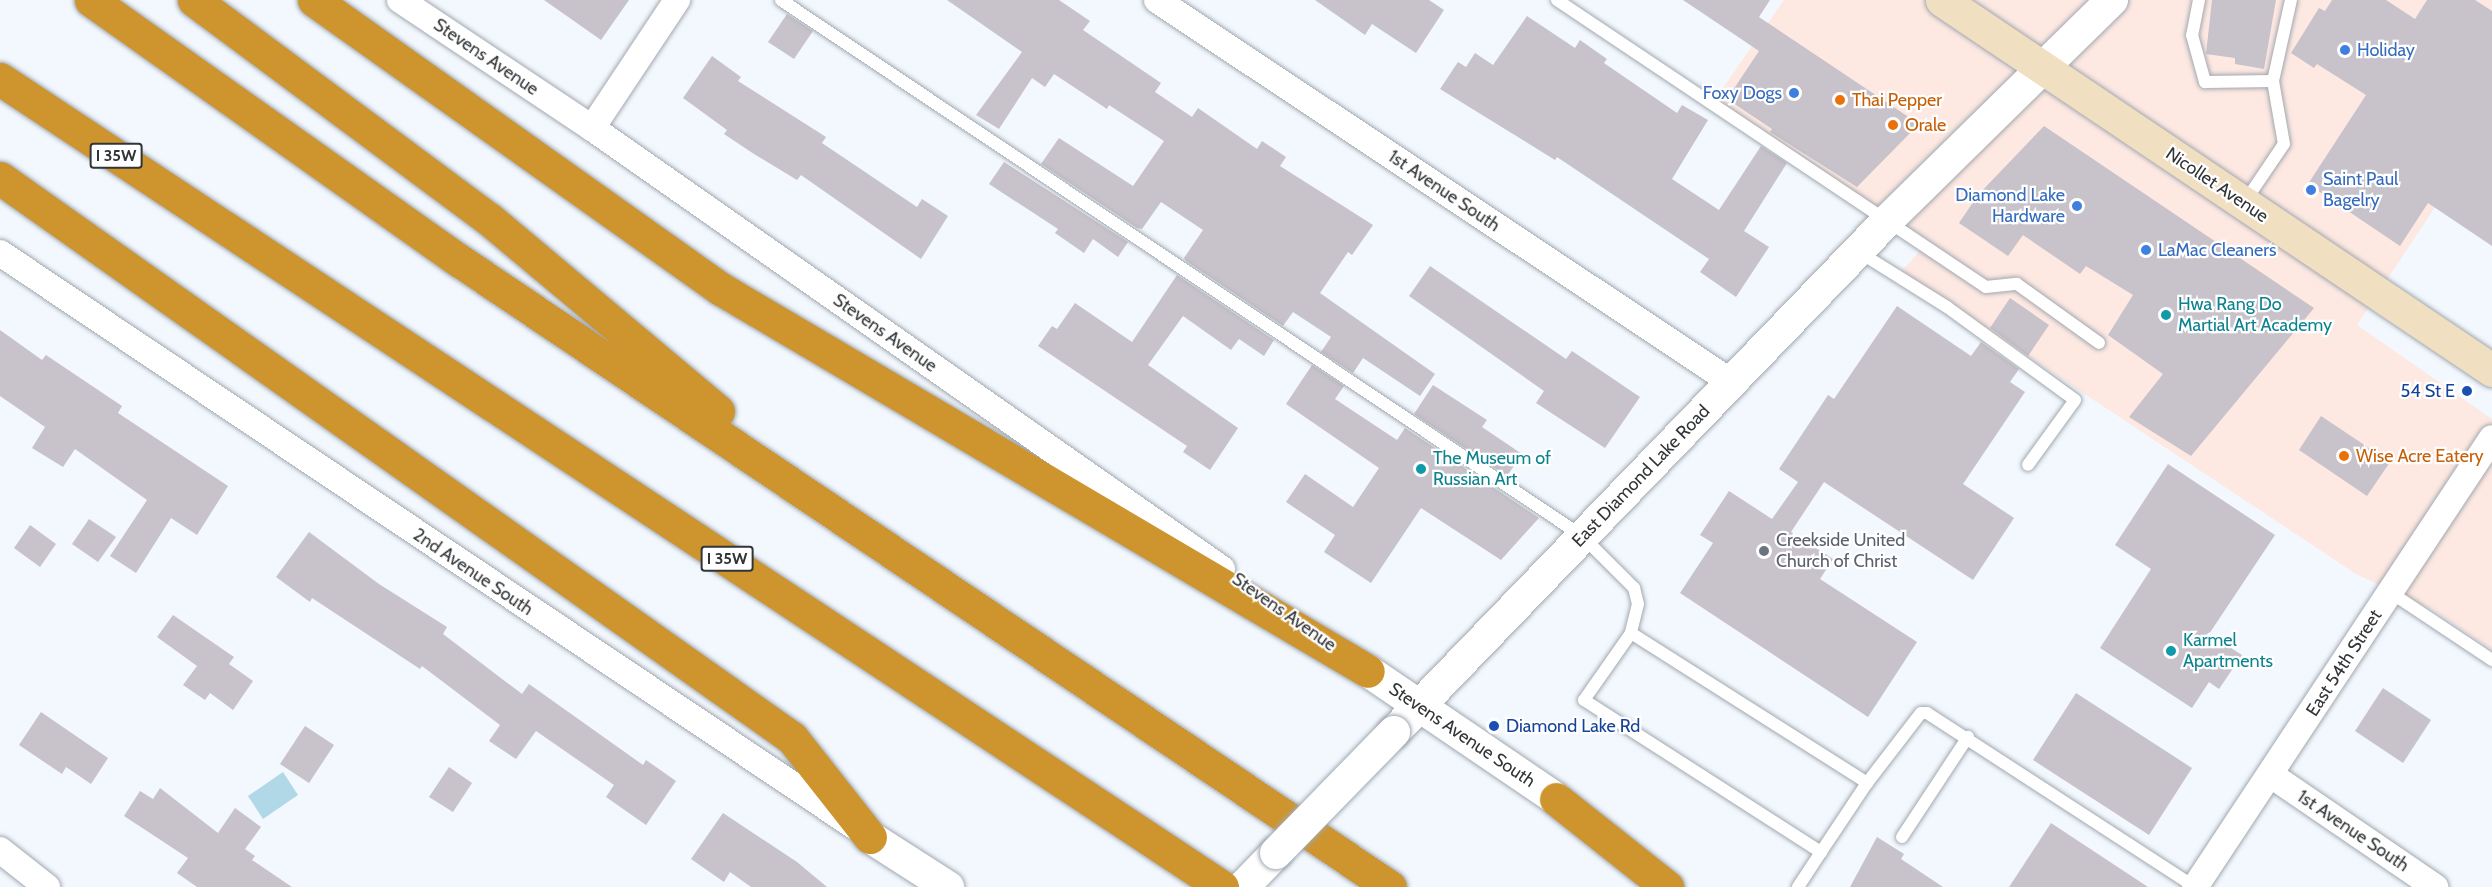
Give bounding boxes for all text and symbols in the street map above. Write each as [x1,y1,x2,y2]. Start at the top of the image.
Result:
street label: Stevens Avenue [429,14,543,100]
place label: Holiday [2357,39,2415,61]
marker: Holiday [2338,43,2352,57]
place label: Foxy Dogs [1703,82,1782,104]
marker: Foxy Dogs [1787,86,1801,100]
place label: Thai Pepper [1852,89,1942,111]
marker: Thai Pepper [1833,93,1847,107]
place label: Orale [1905,114,1946,136]
marker: Orale [1886,118,1900,132]
road number: I 35W [89,143,143,169]
street label: Nicollet Avenue [2162,143,2272,227]
street label: 1st Avenue South [1384,146,1504,236]
place label: Saint Paul Bagelry [2323,169,2398,212]
marker: Saint Paul Bagelry [2304,183,2318,197]
place label: Diamond Lake Hardware [1955,185,2065,228]
marker: Diamond Lake Hardware [2070,199,2084,213]
place label: LaMac Cleaners [2158,239,2276,261]
marker: LaMac Cleaners [2139,243,2153,257]
street label: Stevens Avenue [829,289,941,377]
place label: Hwa Rang Do Martial Art Academy [2178,294,2332,336]
marker: Hwa Rang Do Martial Art Academy [2159,308,2173,322]
place label: 54 St E [2400,380,2455,402]
marker: 54 St E [2460,384,2474,398]
street label: East Diamond Lake Road [1568,401,1714,551]
place label: Wise Acre Eatery [2356,445,2484,467]
place label: The Museum of Russian Art [1433,448,1551,490]
marker: Wise Acre Eatery [2337,449,2351,463]
marker: The Museum of Russian Art [1414,462,1428,476]
street label: 2nd Avenue South [409,524,537,620]
place label: Creekside United Church of Christ [1776,530,1905,572]
marker: Creekside United Church of Christ [1757,544,1771,558]
road number: I 35W [700,546,754,572]
street label: Stevens Avenue [1228,568,1340,656]
street label: East 54th Street [2302,606,2386,720]
place label: Karmel Apartments [2183,630,2273,672]
marker: Karmel Apartments [2164,644,2178,658]
street label: Stevens Avenue South [1385,678,1539,792]
place label: Diamond Lake Rd [1506,715,1640,737]
marker: Diamond Lake Rd [1487,719,1501,733]
street label: 1st Avenue South [2293,786,2413,876]

